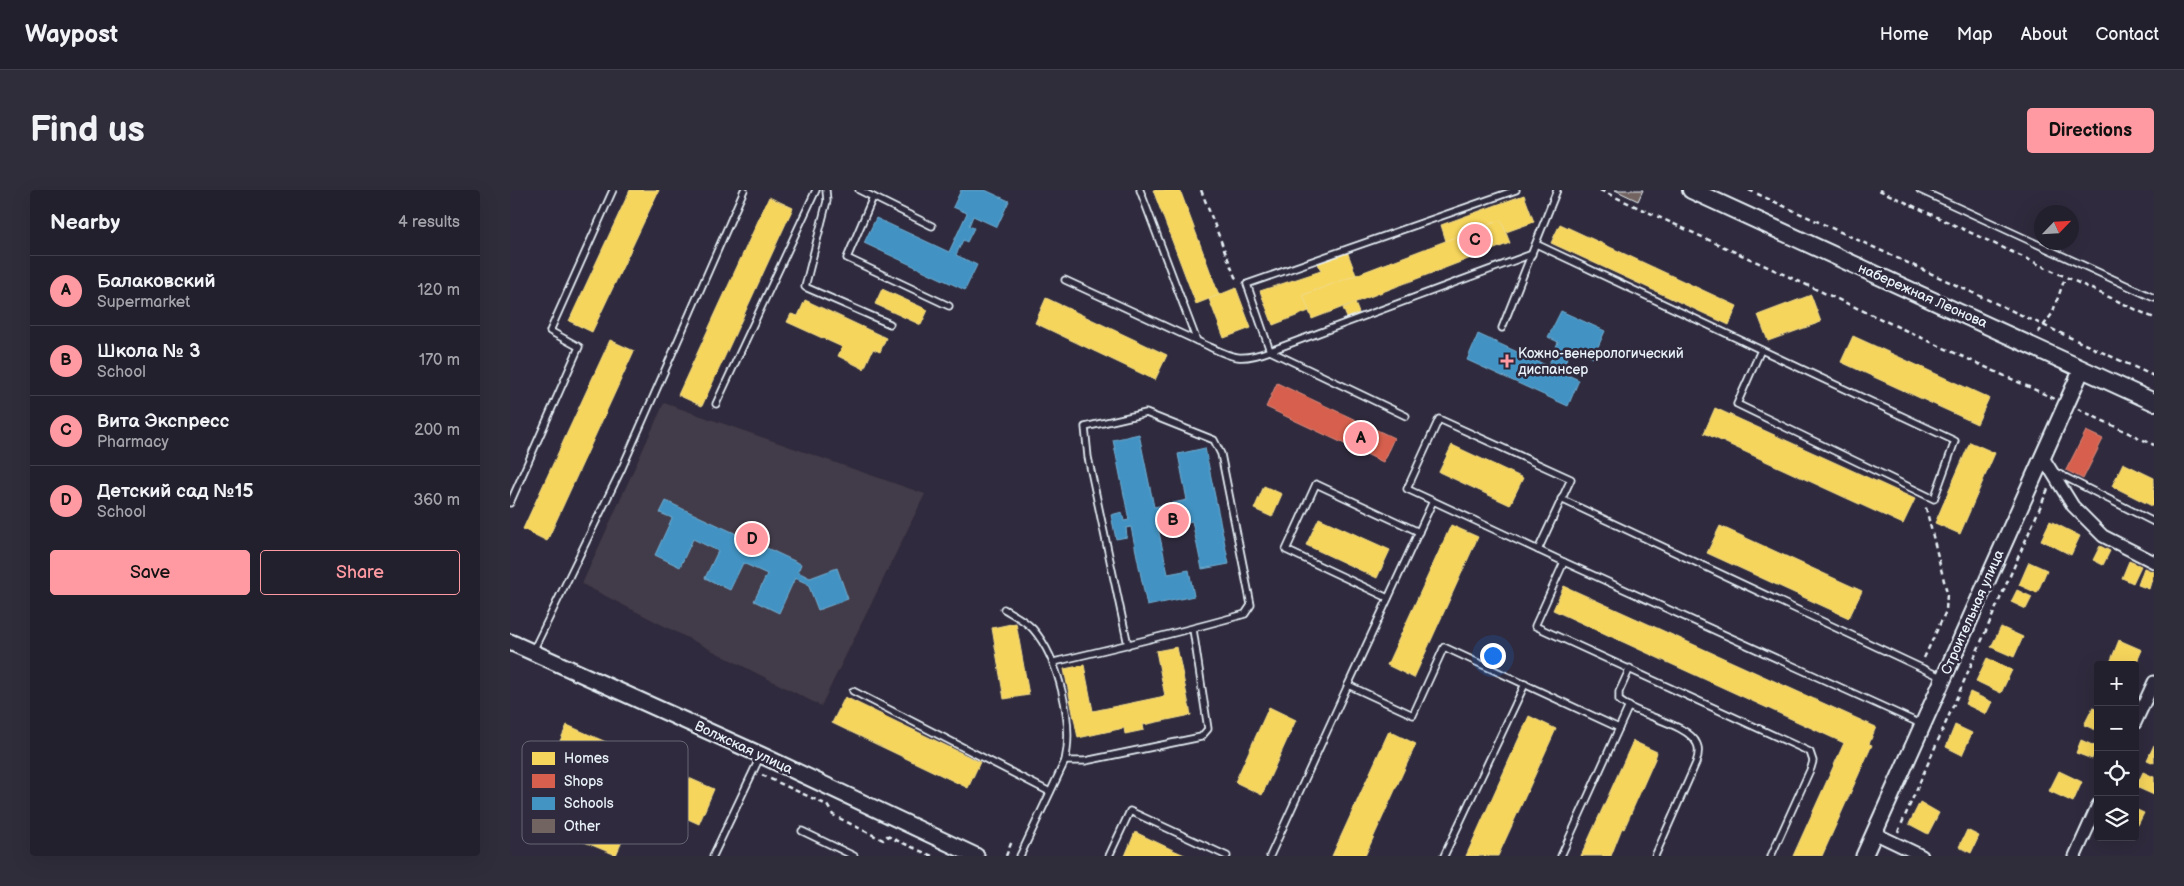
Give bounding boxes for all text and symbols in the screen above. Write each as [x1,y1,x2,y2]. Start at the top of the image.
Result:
text: Waypost [25,20,118,49]
text: Home [1880,24,1929,45]
text: Map [1957,24,1993,45]
text: About [2021,24,2068,45]
text: Contact [2096,24,2159,45]
button: Directions [2027,108,2154,153]
text: Find us [30,109,145,152]
north arrow [2034,205,2079,250]
text: Nearby [50,210,120,235]
text: 4 results [398,213,460,232]
pin: C [1459,221,1491,259]
street label: набережная Леонова [1856,259,1991,332]
text: Балаковский [97,270,216,293]
text: A [61,281,71,300]
text: 120 m [417,281,460,300]
text: Supermarket [97,293,190,312]
text: Школа № 3 [97,340,200,363]
place label: Кожно-венерологический диспансер [1518,345,1684,378]
text: B [60,351,72,370]
text: 170 m [419,351,460,370]
marker: Кожно-венерологический диспансер [1500,354,1514,368]
text: School [97,363,146,382]
text: Вита Экспресс [97,410,229,433]
pin: A [1345,419,1377,457]
text: C [60,421,72,440]
text: 200 m [414,421,460,440]
text: Pharmacy [97,433,169,452]
text: Детский сад №15 [97,480,254,503]
text: D [60,491,72,510]
text: 360 m [413,491,460,510]
pin: B [1157,501,1189,539]
text: School [97,503,146,522]
pin: D [736,520,768,558]
street label: Строительная улица [1937,547,2008,677]
button: Save [50,550,250,595]
button: Share [260,550,460,595]
your location [1480,643,1506,669]
map controls [2094,661,2139,841]
button: + [2094,661,2139,706]
button: − [2094,706,2139,751]
street label: Волжская улица [692,717,796,778]
legend [522,741,688,844]
text: Homes [564,750,609,767]
button: locate [2094,751,2139,796]
text: Shops [564,773,603,790]
text: Schools [564,795,614,812]
button: layers [2094,796,2139,841]
text: Other [564,818,601,835]

